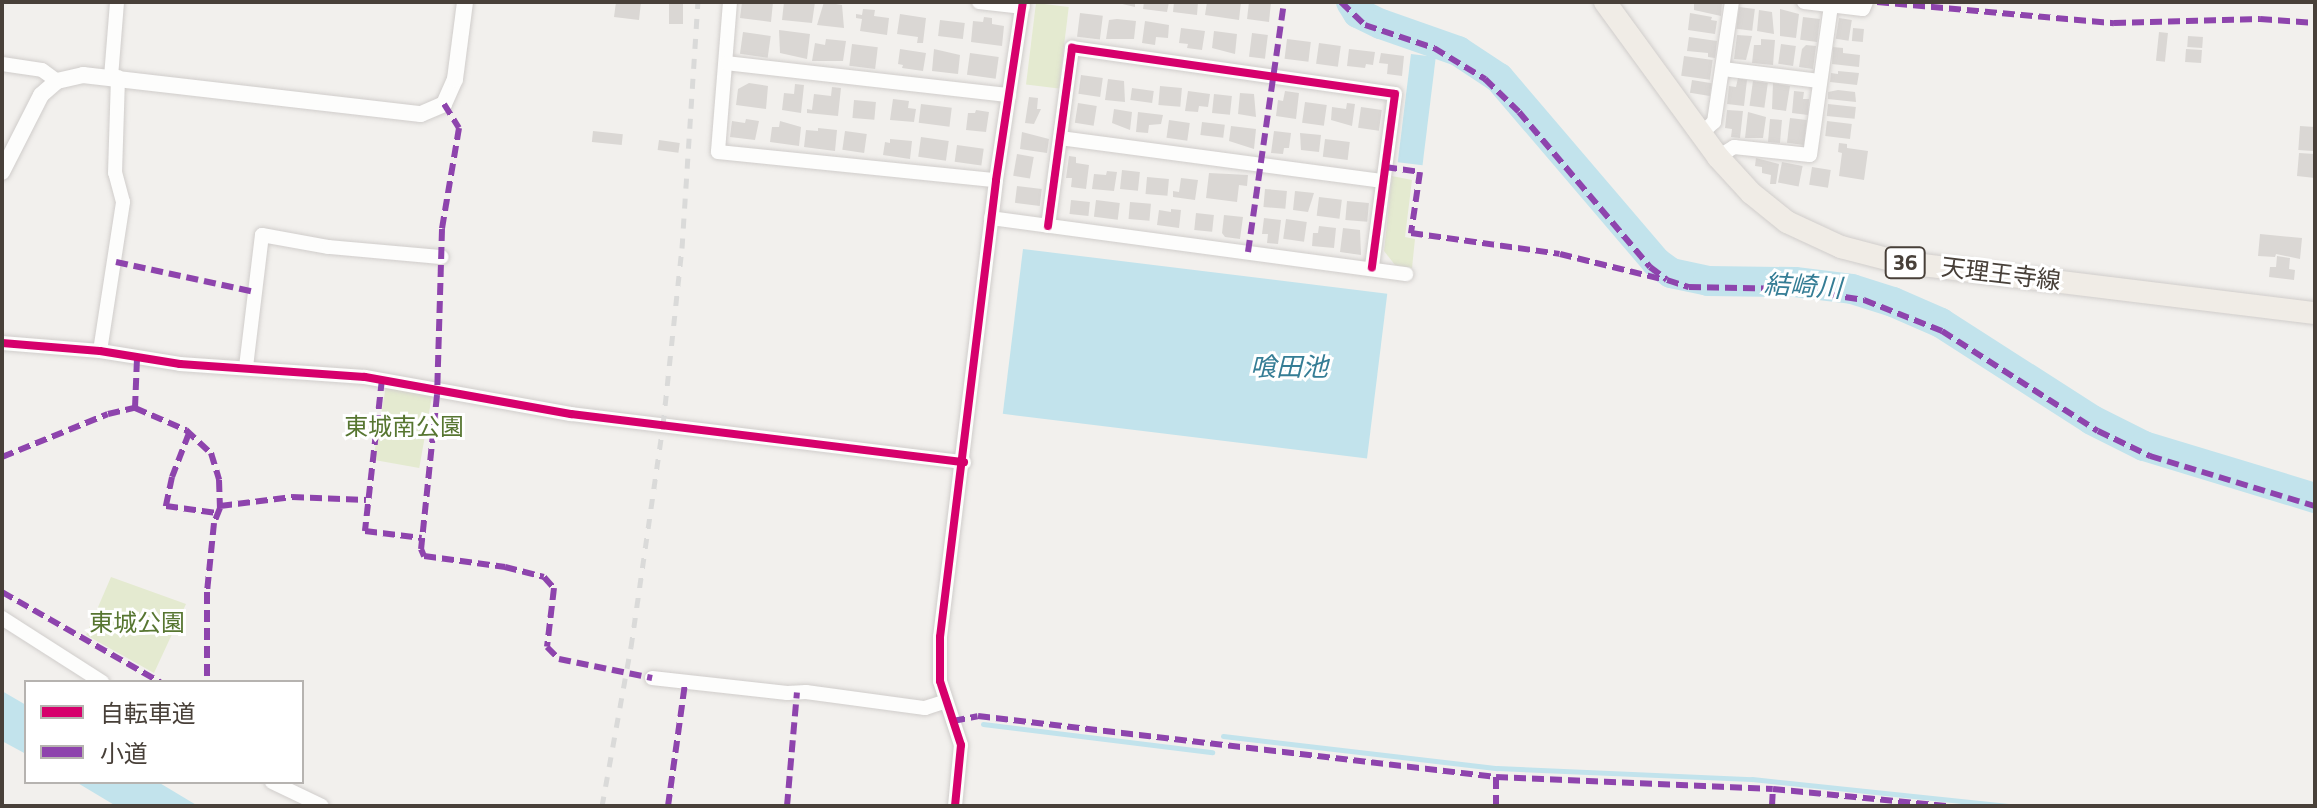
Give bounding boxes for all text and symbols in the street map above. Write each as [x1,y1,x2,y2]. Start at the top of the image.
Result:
road number: 36 [1883,245,1927,281]
street label: 天理王寺線 [1940,252,2062,296]
water label: 結崎川 [1763,268,1843,304]
water label: 喰田池 [1250,351,1328,383]
park label: 東城南公園 [344,413,464,441]
park label: 東城公園 [89,609,185,637]
legend [24,680,304,784]
text: 自転車道 [100,695,196,731]
text: 小道 [100,735,148,771]

